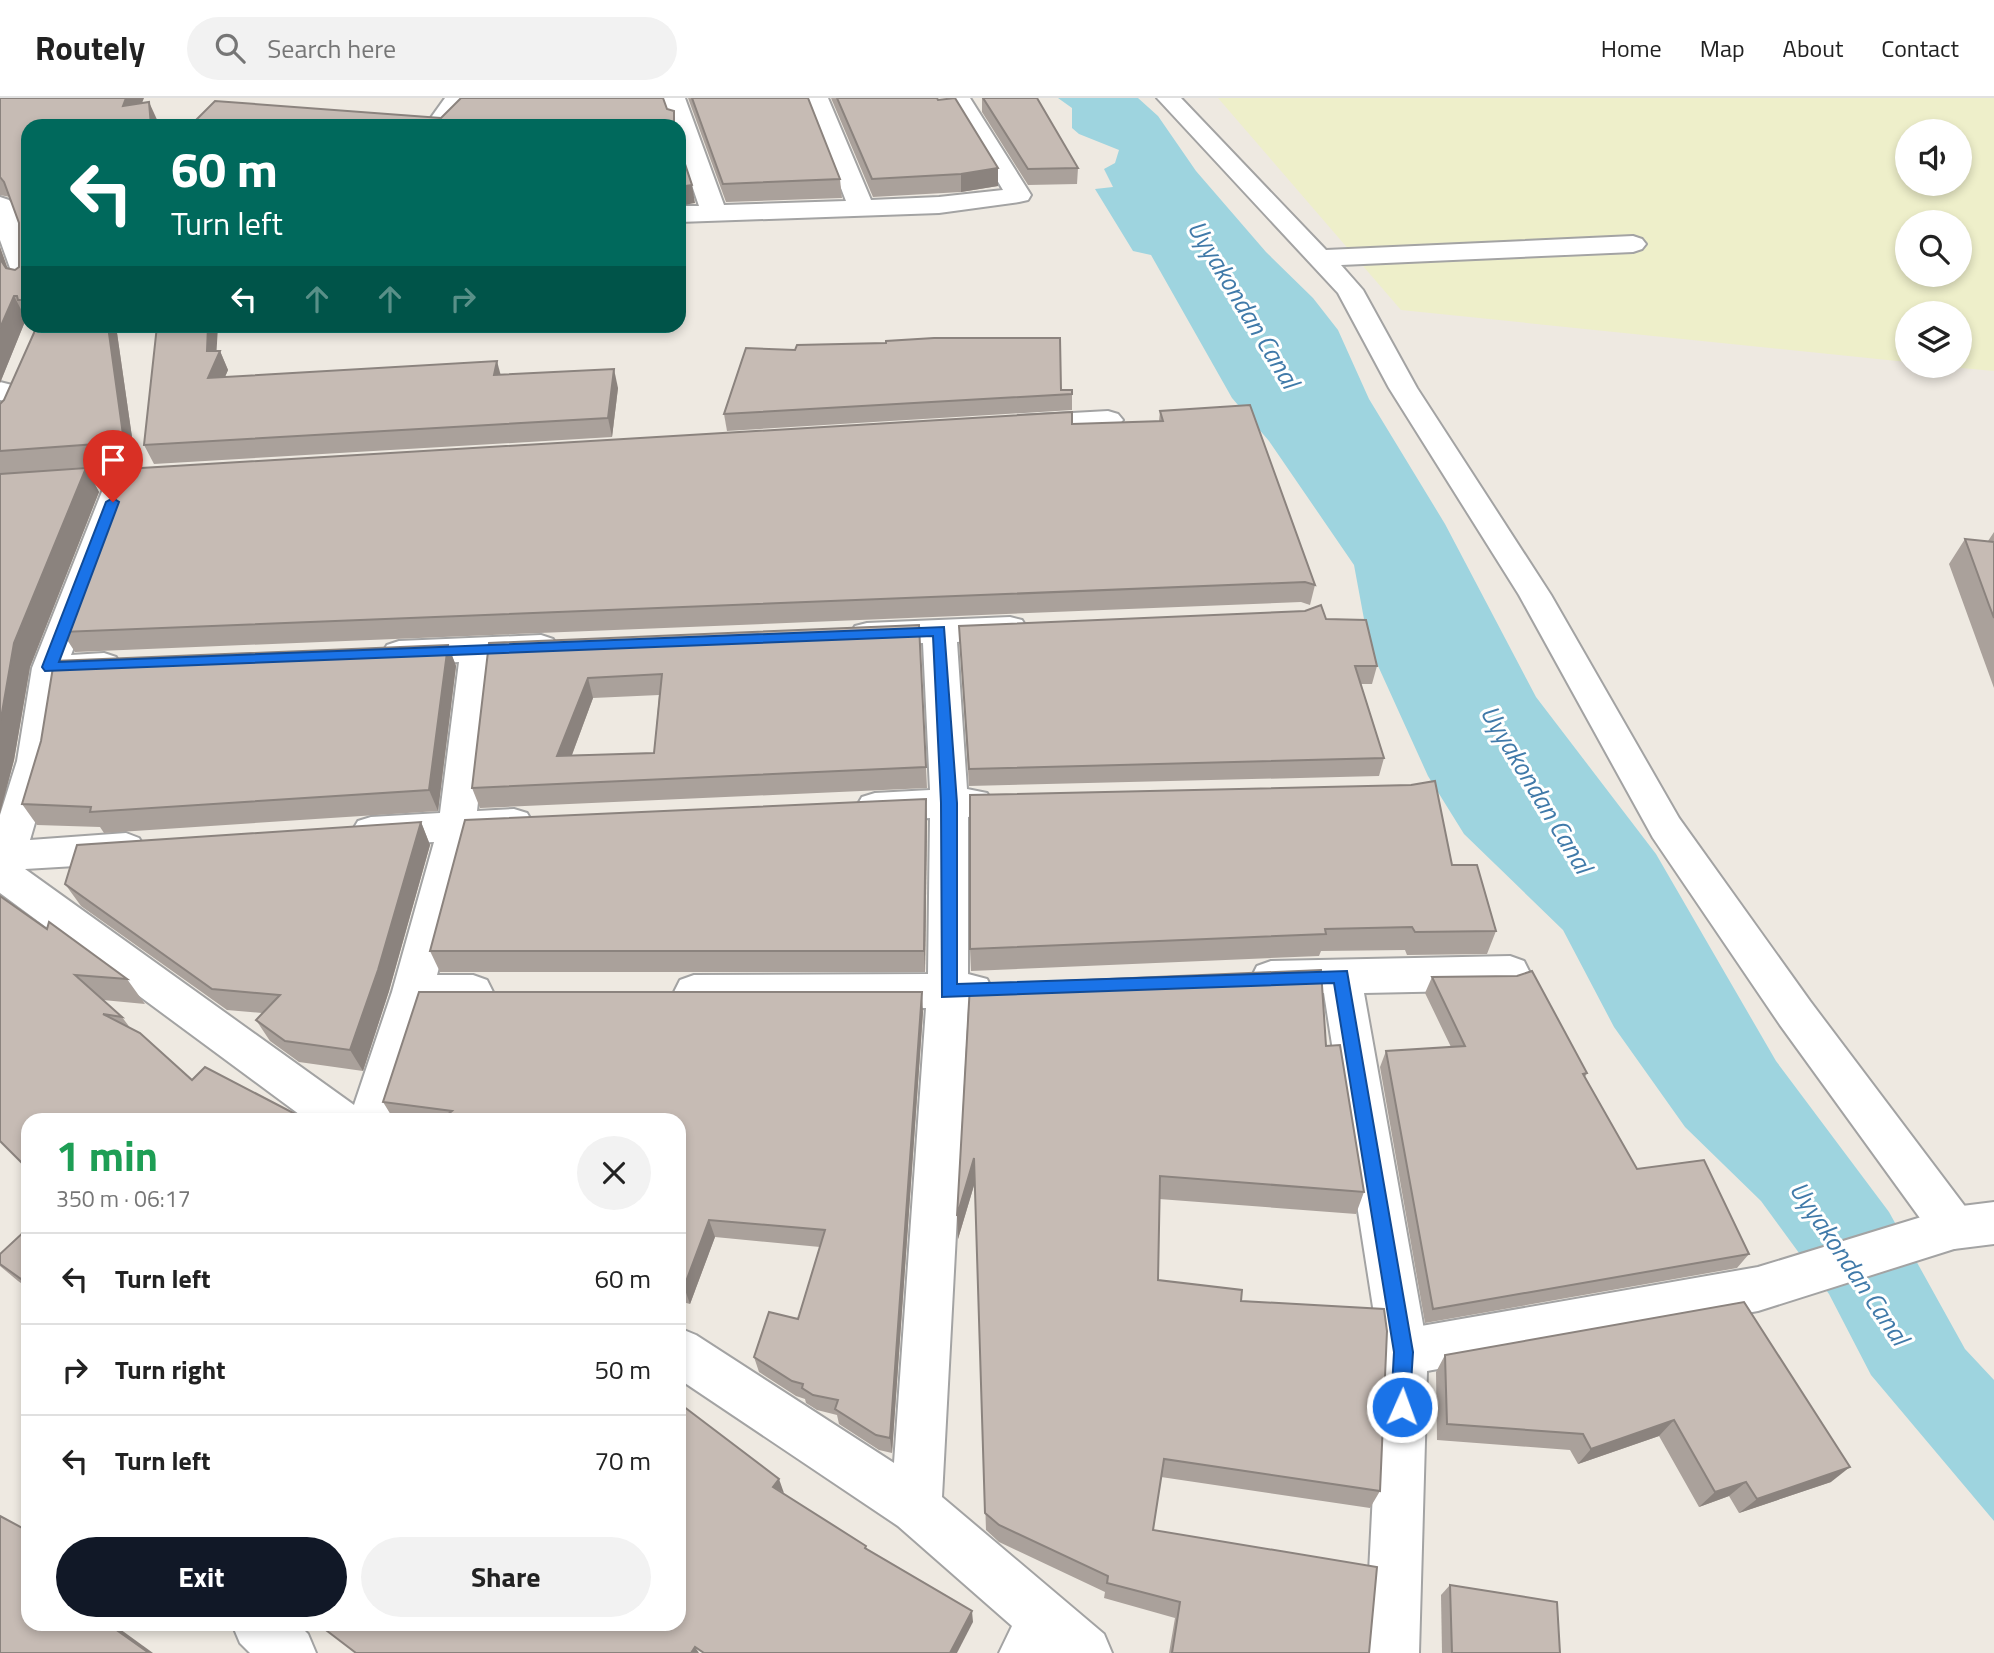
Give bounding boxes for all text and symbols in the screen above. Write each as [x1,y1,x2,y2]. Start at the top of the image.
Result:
search box [187,17,677,80]
text: Routely [35,23,145,73]
icon: search [211,29,249,67]
text: Search here [267,29,396,68]
text: Home [1601,30,1662,66]
text: Map [1700,30,1745,66]
text: About [1783,30,1843,66]
text: Contact [1881,30,1959,66]
map controls [1895,119,1972,378]
button: sound [1895,119,1972,196]
text: 60 m [171,131,278,206]
icon: left [56,147,147,238]
text: Turn left [171,199,283,247]
button: search [1895,210,1972,287]
water label: Uyyakondan Canal [1178,212,1312,399]
icon: left [225,280,263,318]
icon: ahead [298,280,336,318]
icon: ahead [371,280,409,318]
icon: right [444,280,482,318]
button: layers [1895,301,1972,378]
pin [83,430,143,502]
icon: arrive [94,441,132,479]
water label: Uyyakondan Canal [1471,697,1605,884]
text: 1 min [56,1123,158,1187]
button: close [577,1136,651,1210]
water label: Uyyakondan Canal [1781,1173,1921,1356]
text: 350 m · 06:17 [56,1181,191,1216]
text: Turn left [115,1259,210,1298]
text: 60 m [594,1259,651,1298]
icon: left [56,1260,94,1298]
text: Turn right [115,1350,226,1389]
text: 50 m [594,1350,651,1389]
icon: right [56,1351,94,1389]
position arrow [1365,1370,1439,1444]
text: Turn left [115,1441,210,1480]
text: 70 m [594,1441,651,1480]
icon: left [56,1442,94,1480]
button: Exit [56,1537,347,1617]
button: Share [361,1537,651,1617]

